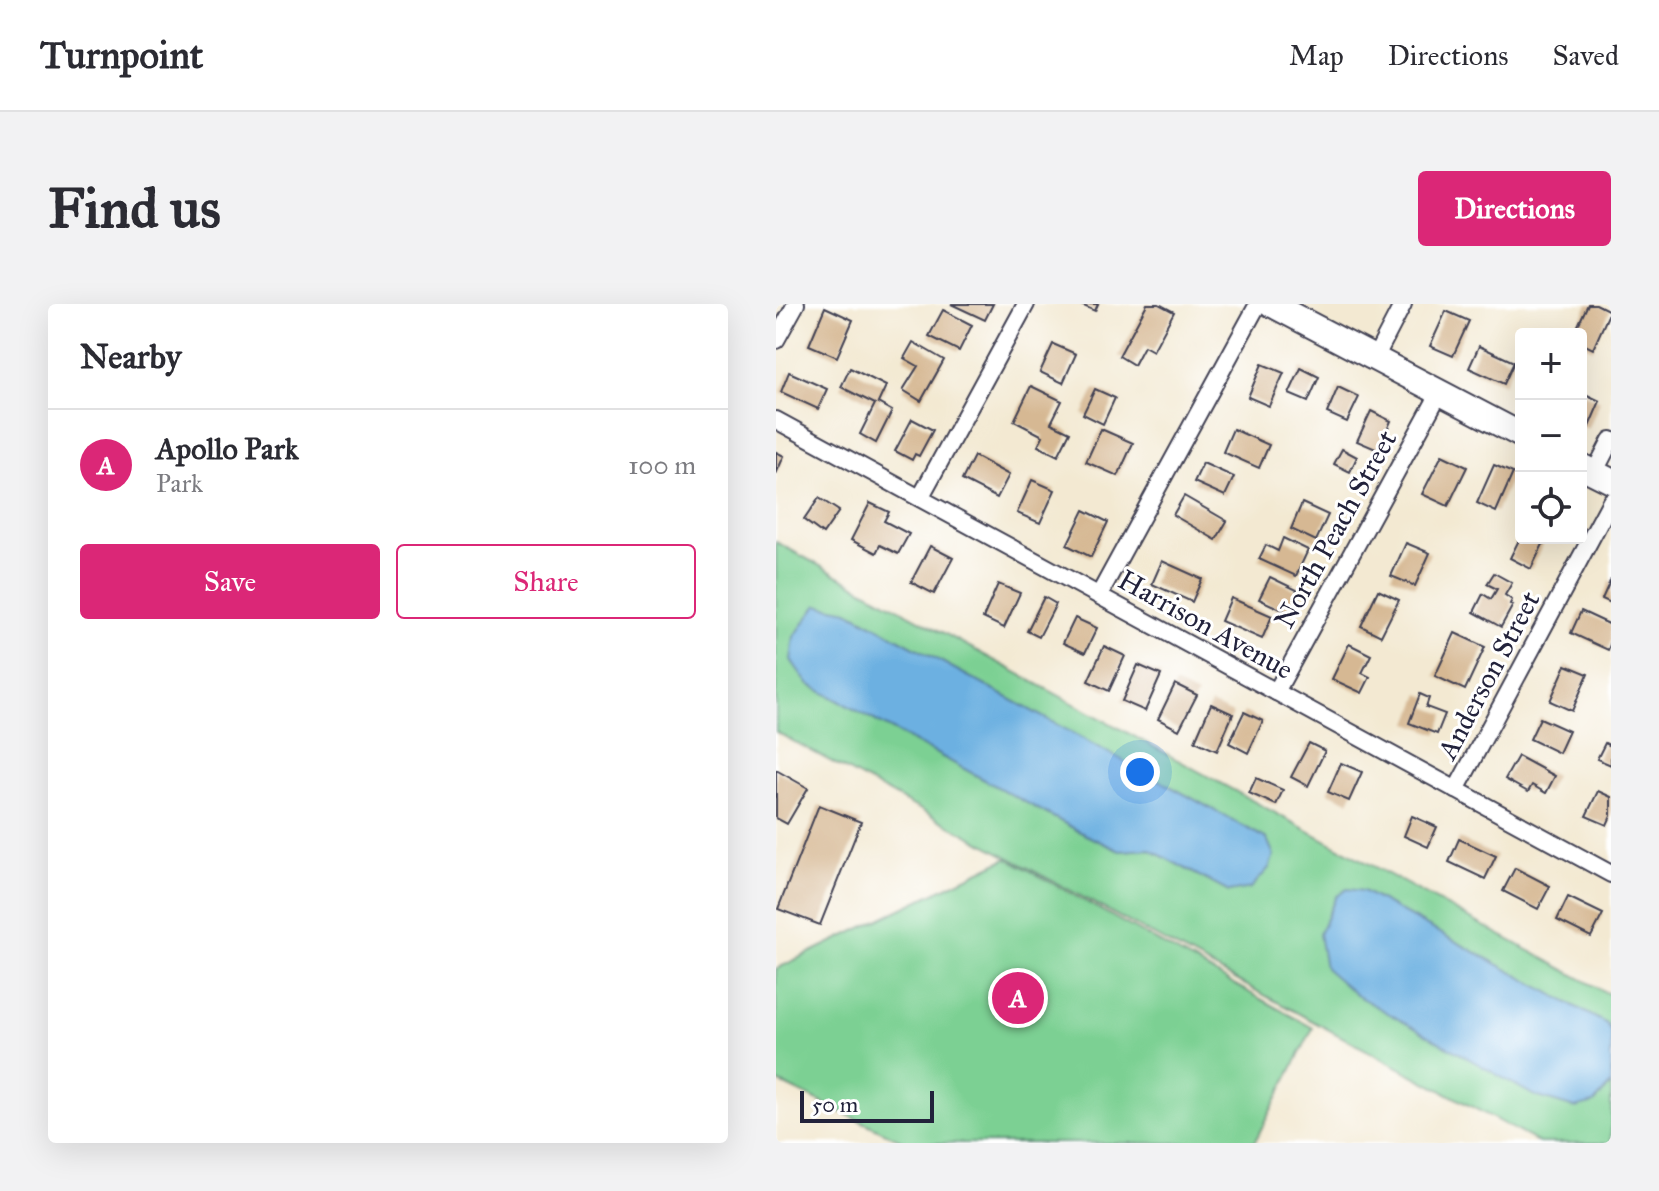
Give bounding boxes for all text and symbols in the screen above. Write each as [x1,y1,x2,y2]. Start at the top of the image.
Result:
text: Turnpoint [40,32,203,78]
text: Map [1289,38,1344,73]
text: Directions [1388,38,1509,73]
text: Saved [1553,38,1619,73]
button: Directions [1418,171,1611,246]
text: Find us [48,174,221,242]
map controls [1515,328,1587,544]
button: + [1515,328,1587,400]
text: Nearby [80,336,182,377]
button: − [1515,400,1587,472]
street label: North Peach Street [1266,424,1404,634]
text: Apollo Park [156,431,299,467]
text: A [97,449,115,481]
text: 100 m [628,449,696,481]
text: Park [156,467,203,499]
button: locate [1515,472,1587,544]
button: Save [80,544,380,619]
button: Share [396,544,696,619]
street label: Harrison Avenue [1112,562,1299,687]
street label: Anderson Street [1429,585,1547,766]
your location [1120,752,1160,792]
pin: A [992,968,1044,1028]
scale bar [800,1087,934,1123]
text: 50 m [812,1091,858,1118]

